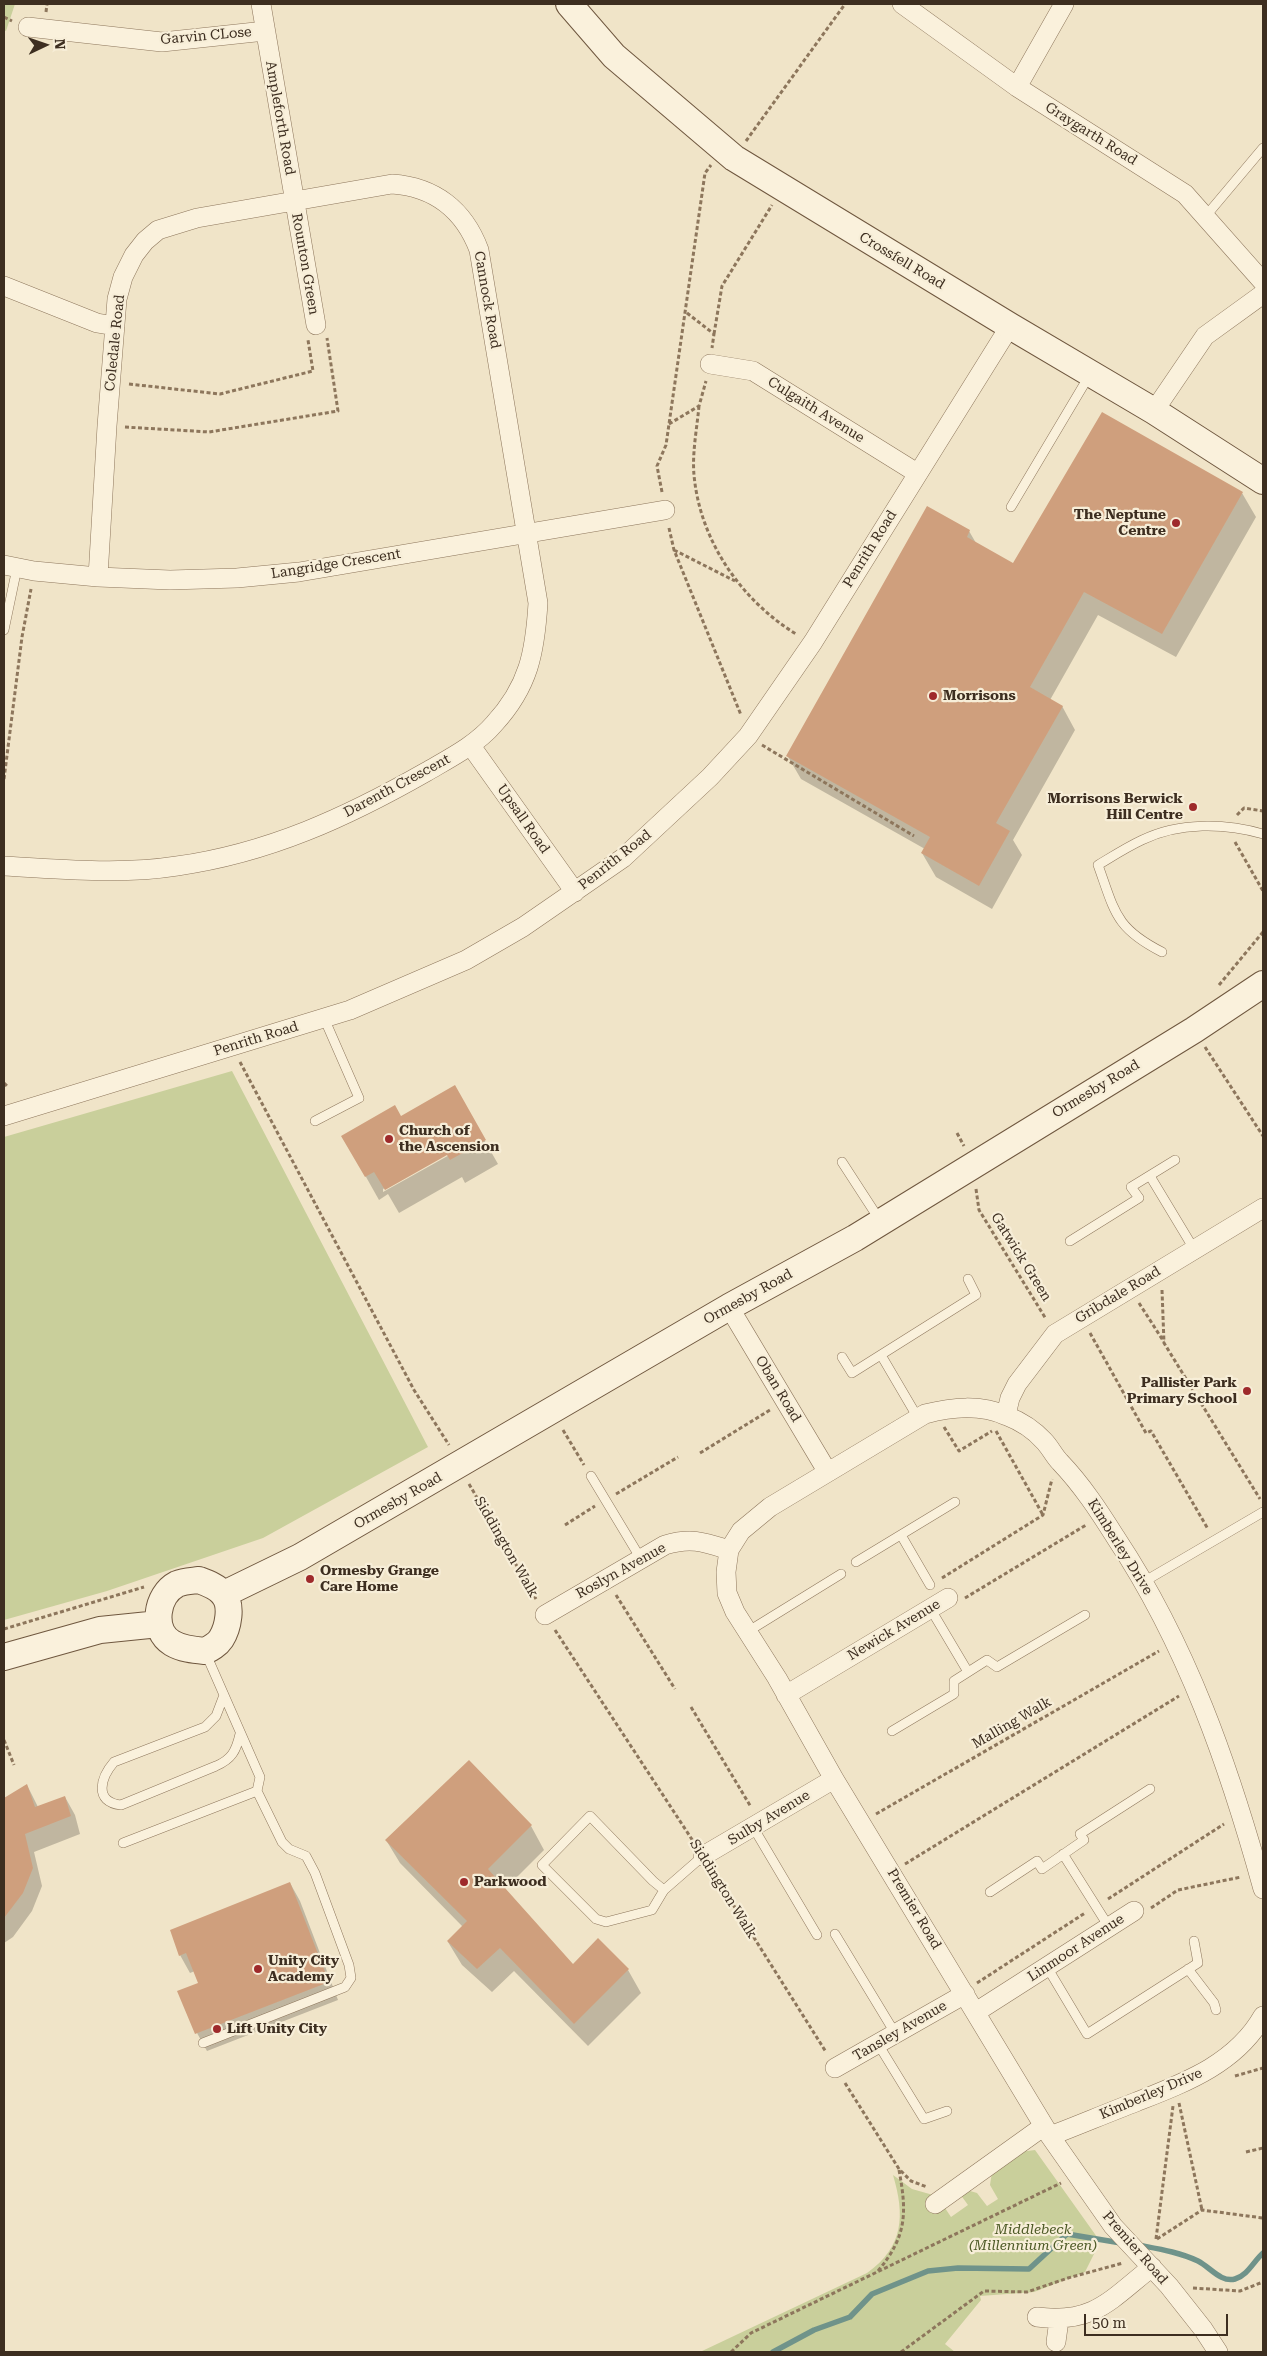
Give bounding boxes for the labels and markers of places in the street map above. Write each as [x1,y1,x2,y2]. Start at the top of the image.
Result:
place label: The Neptune Centre [1074,507,1166,540]
marker: The Neptune Centre [1170,517,1182,529]
place label: Morrisons [943,688,1016,704]
marker: Morrisons [927,690,939,702]
place label: Morrisons Berwick Hill Centre [1047,791,1183,824]
marker: Morrisons Berwick Hill Centre [1187,801,1199,813]
place label: Church of the Ascension [399,1123,499,1156]
marker: Church of the Ascension [383,1133,395,1145]
place label: Pallister Park Primary School [1127,1375,1237,1408]
marker: Pallister Park Primary School [1241,1385,1253,1397]
place label: Ormesby Grange Care Home [320,1563,439,1595]
marker: Ormesby Grange Care Home [304,1573,316,1585]
place label: Parkwood [474,1874,547,1890]
marker: Parkwood [458,1876,470,1888]
place label: Unity City Academy [268,1953,339,1985]
marker: Unity City Academy [252,1963,264,1975]
place label: Lift Unity City [227,2021,327,2037]
marker: Lift Unity City [211,2023,223,2035]

